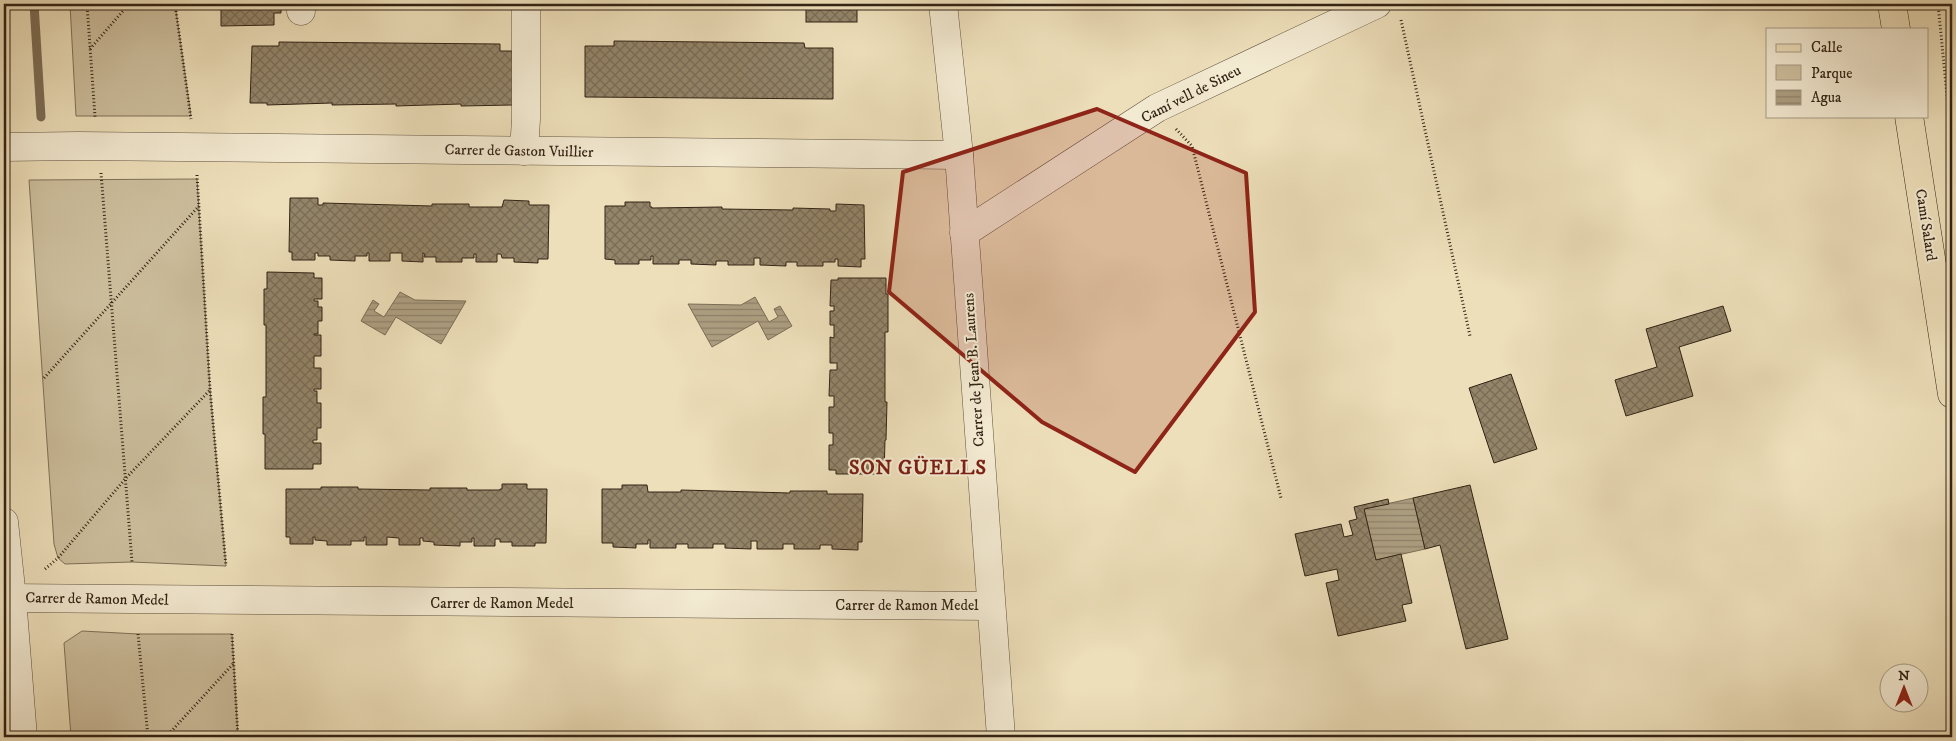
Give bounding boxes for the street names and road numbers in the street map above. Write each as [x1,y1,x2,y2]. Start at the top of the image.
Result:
street label: Camí vell de Sineu [1138,61,1244,127]
street label: Carrer de Gaston Vuillier [444,140,594,162]
street label: Camí Salard [1911,188,1941,263]
street label: Carrer de Jean B. Laurens [959,292,989,448]
street label: Carrer de Ramon Medel [25,588,169,610]
street label: Carrer de Ramon Medel [430,594,574,613]
street label: Carrer de Ramon Medel [835,596,979,615]

